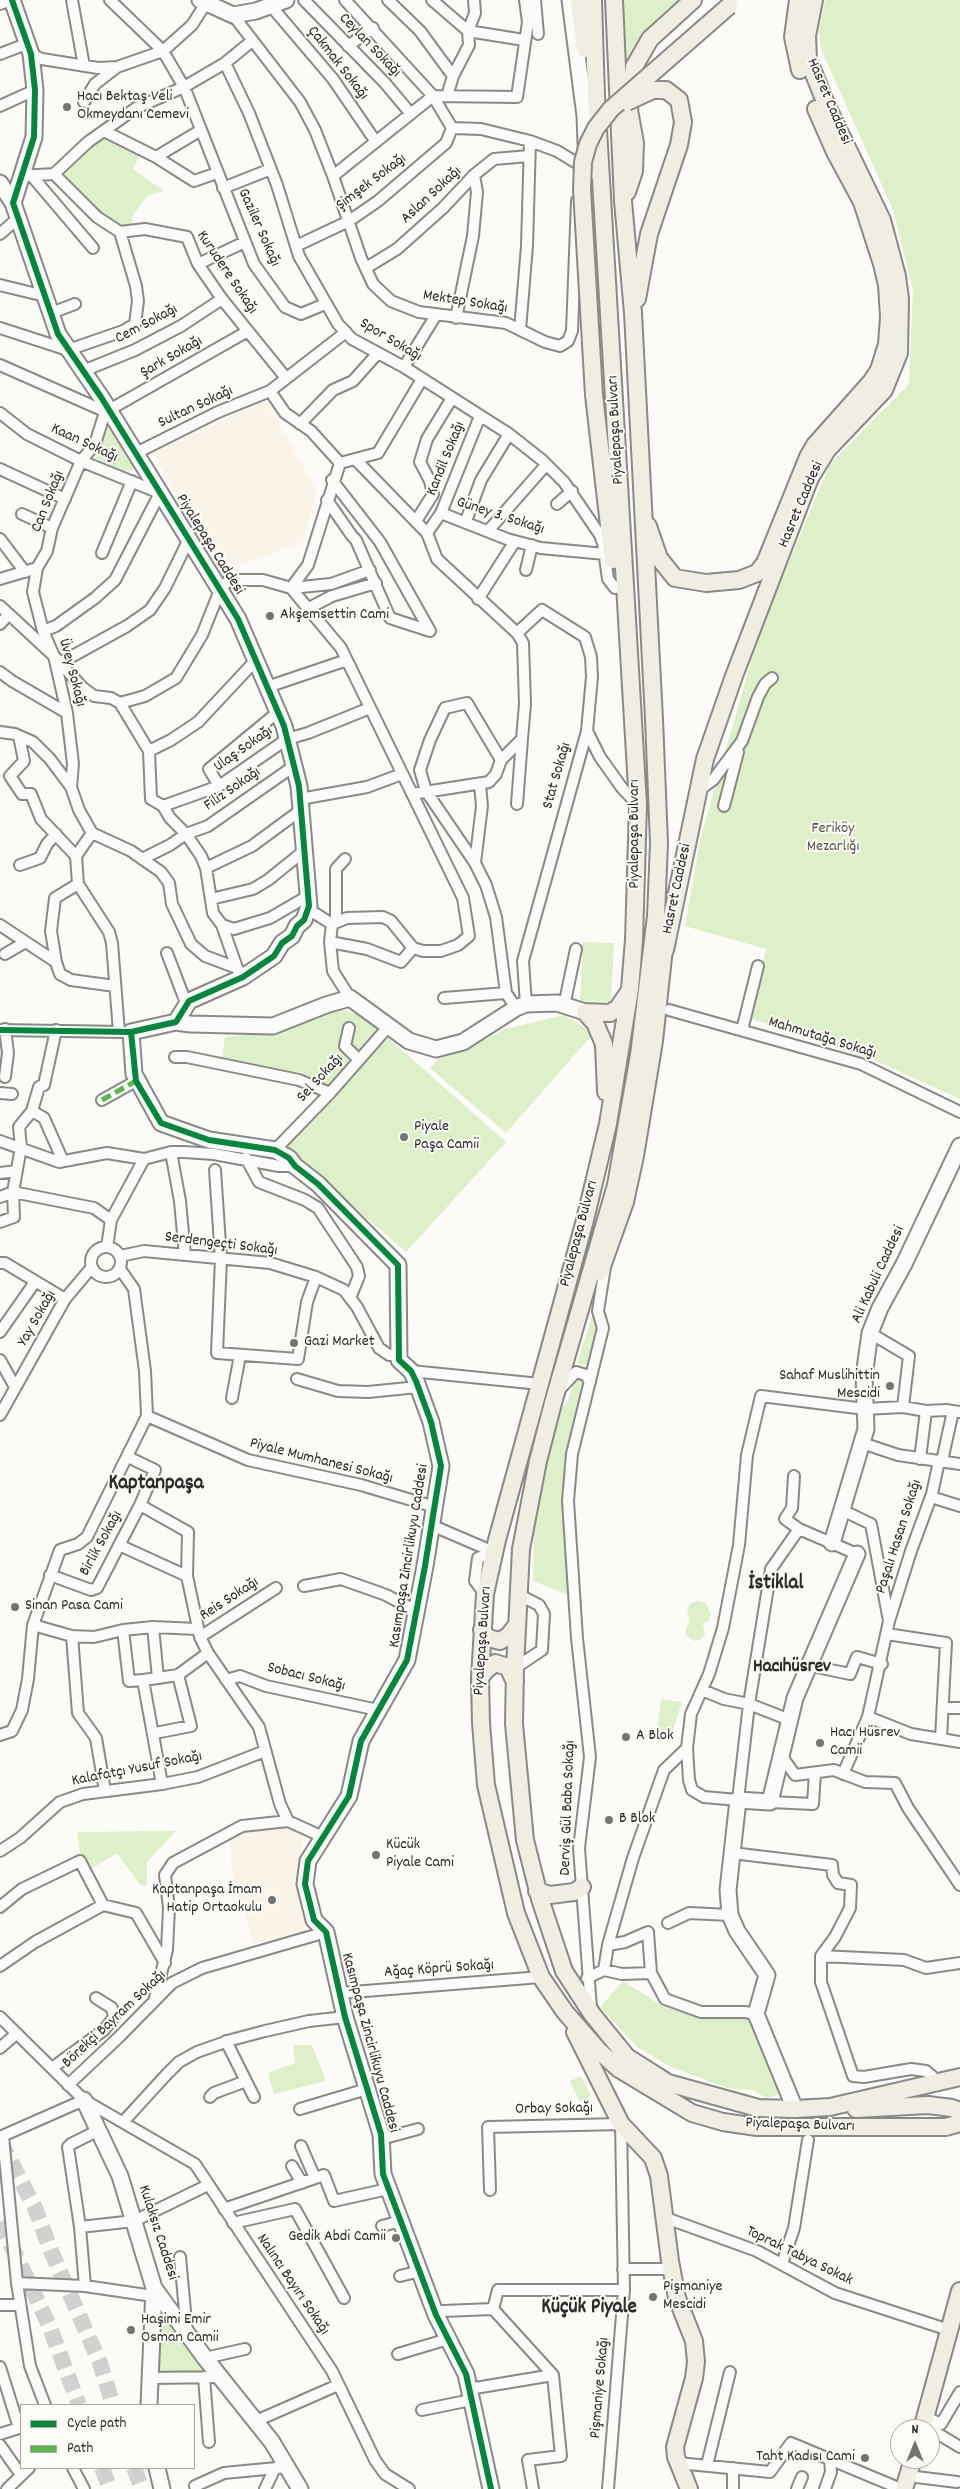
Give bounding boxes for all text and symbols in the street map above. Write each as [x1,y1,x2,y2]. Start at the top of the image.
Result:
street label: Ceylan Sokağı [334,10,404,82]
street label: Çakmak Sokağı [302,23,372,105]
street label: Hasret Caddesi [801,56,855,148]
place label: Hacı Bektaş Veli Okmeydanı Cemevi [77,88,189,126]
marker: Hacı Bektaş Veli Okmeydanı Cemevi [61,101,73,113]
street label: Şimşek Sokağı [333,150,411,216]
street label: Aslan Sokağı [398,163,466,229]
street label: Gaziler Sokağı [232,186,284,270]
street label: Kurudere Sokağı [191,228,261,318]
street label: Mektep Sokağı [421,287,509,319]
street label: Cem Sokağı [113,301,181,349]
street label: Spor Sokağı [355,315,425,367]
street label: Şark Sokağı [138,333,206,383]
street label: Piyalepaşa Bulvarı [605,375,629,485]
street label: Sultan Sokağı [156,382,236,434]
street label: Kandil Sokağı [423,419,471,499]
street label: Kaan Sokağı [47,420,121,468]
street label: Hasret Caddesi [775,459,829,551]
street label: Can Sokağı [28,468,70,536]
street label: Piyalepaşa Caddesi [170,491,248,599]
street label: Güney 3. Sokağı [454,494,546,540]
place label: Akşemsettin Cami [280,606,389,626]
marker: Akşemsettin Cami [264,610,276,622]
street label: Üvey Sokağı [53,637,89,709]
street label: Ulaş Sokağı [211,723,277,777]
street label: Stat Sokağı [539,741,577,811]
street label: Filiz Sokağı [201,764,265,816]
street label: Piyalepaşa Bulvarı [626,779,646,889]
park label: Feriköy Mezarlığı [807,820,859,858]
street label: Hasret Caddesi [659,842,697,936]
street label: Mahmutağa Sokağı [766,1013,878,1065]
street label: Sel Sokağı [294,1051,348,1107]
place label: Piyale Paşa Camii [414,1118,479,1156]
marker: Piyale Paşa Camii [398,1131,410,1143]
street label: Piyalepaşa Bulvarı [557,1179,603,1289]
street label: Ali Kabuli Caddesi [848,1223,910,1327]
street label: Serdengeçti Sokağı [164,1229,278,1261]
street label: Yay Sokağı [14,1287,62,1351]
place label: Gazi Market [304,1333,375,1353]
marker: Gazi Market [288,1337,300,1349]
place label: Sahaf Muslihittin Mescidi [779,1367,880,1405]
marker: Sahaf Muslihittin Mescidi [884,1380,896,1392]
street label: Piyale Mumhanesi Sokağı [247,1435,395,1489]
street label: Kasımpaşa Zincirlikuyu Caddesi [386,1463,434,1649]
district label: Kaptanpaşa [109,1472,203,1498]
street label: Paşalı Hasan Sokağı [873,1478,927,1596]
street label: Birlik Sokağı [76,1508,128,1580]
district label: İstiklal [749,1572,803,1598]
street label: Reis Sokağı [197,1574,263,1626]
street label: Piyalepaşa Bulvarı [471,1586,497,1696]
place label: Sinan Pasa Cami [25,1597,123,1617]
marker: Sinan Pasa Cami [9,1601,21,1613]
district label: Hacıhüsrev [753,1657,831,1679]
street label: Sobacı Sokağı [265,1659,347,1697]
place label: Hacı Hüsrev Camii [830,1724,900,1762]
place label: A Blok [636,1727,673,1747]
marker: A Blok [620,1731,632,1743]
marker: Hacı Hüsrev Camii [814,1737,826,1749]
street label: Derviş Gül Baba Sokağı [557,1740,581,1876]
street label: Kalafatçı Yusuf Sokağı [70,1748,204,1792]
place label: B Blok [619,1810,655,1830]
marker: B Blok [603,1814,615,1826]
place label: Kücük Piyale Cami [386,1836,454,1874]
marker: Kücük Piyale Cami [370,1849,382,1861]
place label: Kaptanpaşa İmam Hatip Ortaokulu [152,1881,262,1919]
marker: Kaptanpaşa İmam Hatip Ortaokulu [266,1894,278,1906]
street label: Kasımpaşa Zincirlikuyu Caddesi [336,1951,402,2135]
street label: Ağaç Köprü Sokağı [384,1957,494,1983]
street label: Börekçi Bayram Sokağı [59,1967,171,2073]
street label: Orbay Sokağı [515,2100,593,2120]
street label: Piyalepaşa Bulvarı [745,2114,855,2138]
street label: Kulaksız Caddesi [133,2183,181,2283]
street label: Toprak Tabya Sokak [742,2223,856,2291]
place label: Gedik Abdi Camii [288,2228,386,2248]
street label: Nalıncı Bayırı Sokağı [251,2231,333,2339]
marker: Gedik Abdi Camii [390,2232,402,2244]
place label: Pişmaniye Mescidi [663,2278,722,2316]
marker: Pişmaniye Mescidi [647,2291,659,2303]
district label: Küçük Piyale [541,2296,637,2322]
place label: Haşimi Emir Osman Camii [141,2311,219,2349]
marker: Haşimi Emir Osman Camii [125,2324,137,2336]
street label: Pişmaniye Sokağı [587,2337,615,2439]
legend [20,2404,195,2469]
text: Cycle path [67,2413,126,2435]
north arrow [890,2419,940,2469]
text: N [912,2420,918,2440]
text: Path [67,2438,93,2460]
place label: Taht Kadısı Cami [756,2448,855,2468]
marker: Taht Kadısı Cami [859,2452,871,2464]

